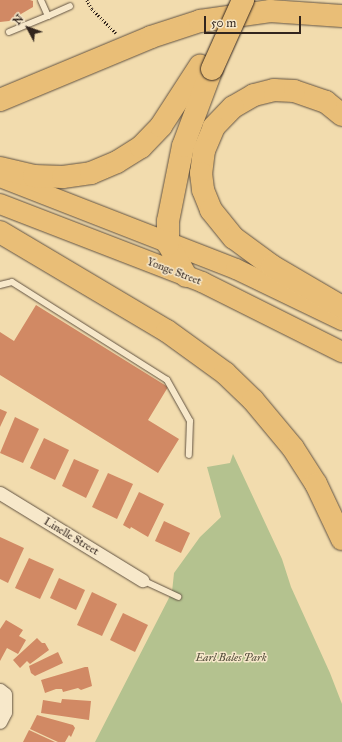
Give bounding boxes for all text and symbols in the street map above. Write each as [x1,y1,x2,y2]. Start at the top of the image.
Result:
north arrow [8,8,48,48]
scale bar [206,8,303,34]
text: N [11,12,27,28]
text: 50 m [211,16,236,30]
street label: Yonge Street [145,256,203,288]
street label: Linelle Street [41,515,101,559]
park label: Earl Bales Park [195,651,267,665]

